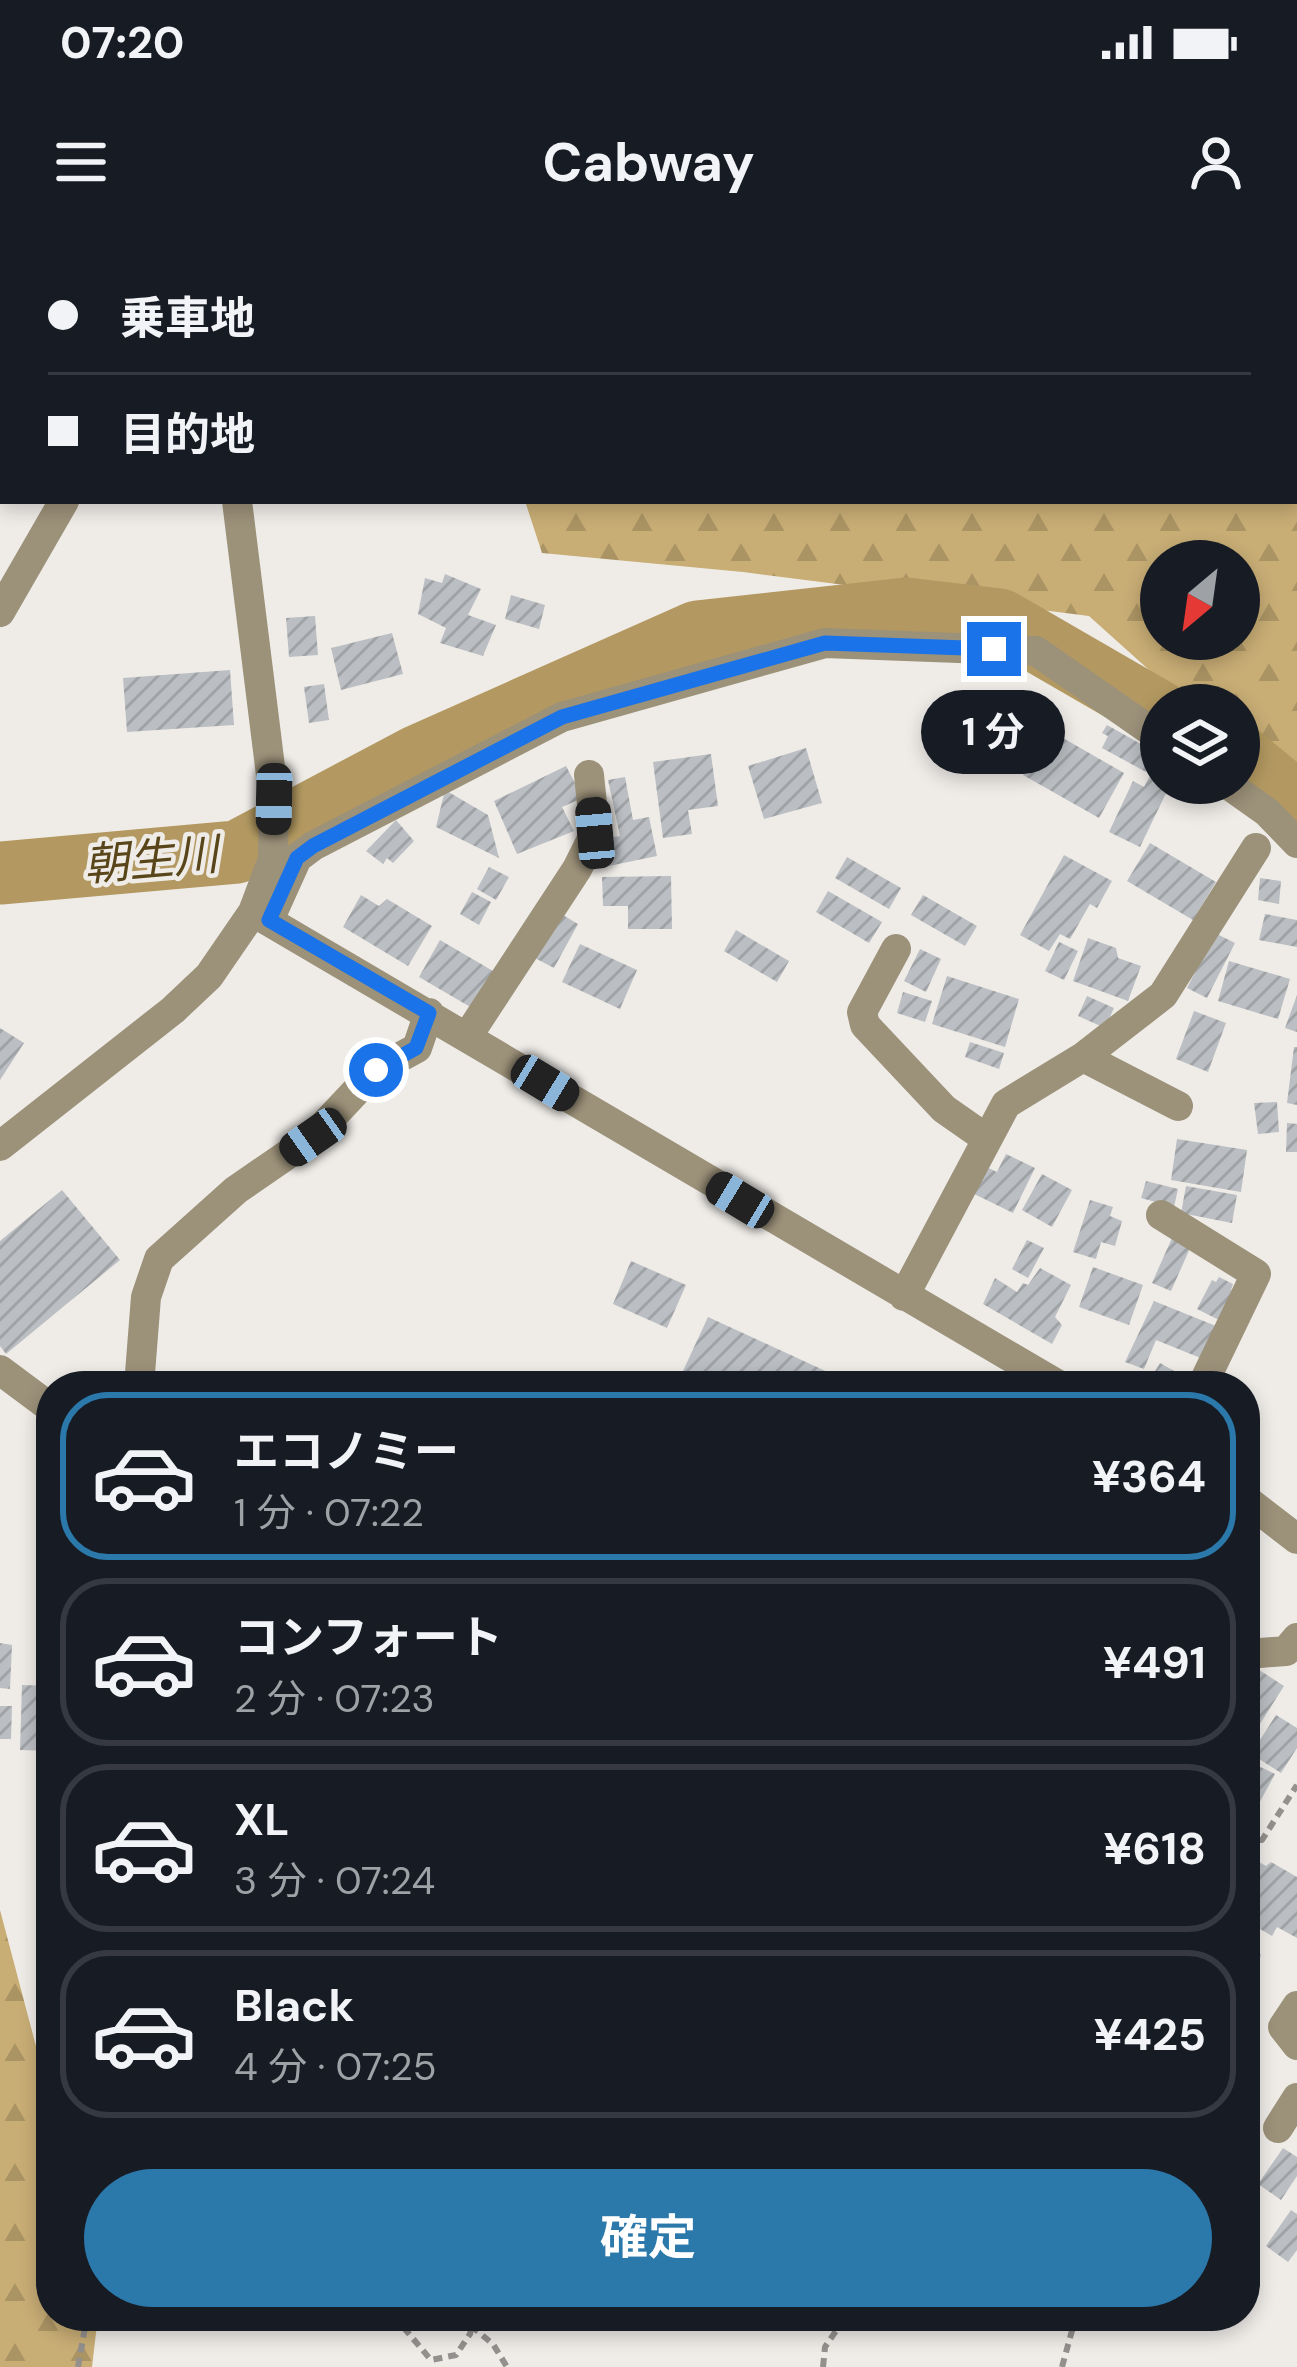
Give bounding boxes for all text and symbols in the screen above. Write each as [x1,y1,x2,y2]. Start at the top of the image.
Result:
text: 07:20 [60,13,184,72]
text: Cabway [542,127,755,198]
icon: menu [48,129,114,195]
icon: person [1183,129,1249,195]
text: 乗車地 [120,289,255,348]
text: 目的地 [120,405,255,464]
north arrow [1140,540,1260,660]
map controls [1140,540,1260,804]
route end [967,622,1021,676]
button: layers [1140,684,1260,804]
callout: 1 分 [922,691,1066,775]
text: 1 分 [962,706,1024,757]
car [255,763,293,835]
car [574,796,616,870]
water label: 朝生川 [81,824,225,895]
route start [349,1043,403,1097]
car [505,1049,585,1117]
car [273,1102,353,1172]
car [700,1166,780,1234]
icon: car [90,1422,198,1530]
text: エコノミー [234,1422,459,1481]
text: ¥364 [1092,1447,1206,1506]
text: 1 分 · 07:22 [234,1487,424,1538]
icon: car [90,1608,198,1716]
text: コンフォート [234,1608,503,1667]
text: ¥491 [1103,1633,1206,1692]
text: 2 分 · 07:23 [234,1673,435,1724]
text: XL [234,1790,289,1849]
icon: car [90,1794,198,1902]
text: ¥618 [1103,1819,1206,1878]
text: 3 分 · 07:24 [234,1855,435,1906]
text: Black [234,1976,354,2035]
icon: car [90,1980,198,2088]
text: ¥425 [1094,2005,1206,2064]
text: 4 分 · 07:25 [234,2041,437,2092]
button: 確定 [84,2169,1212,2307]

